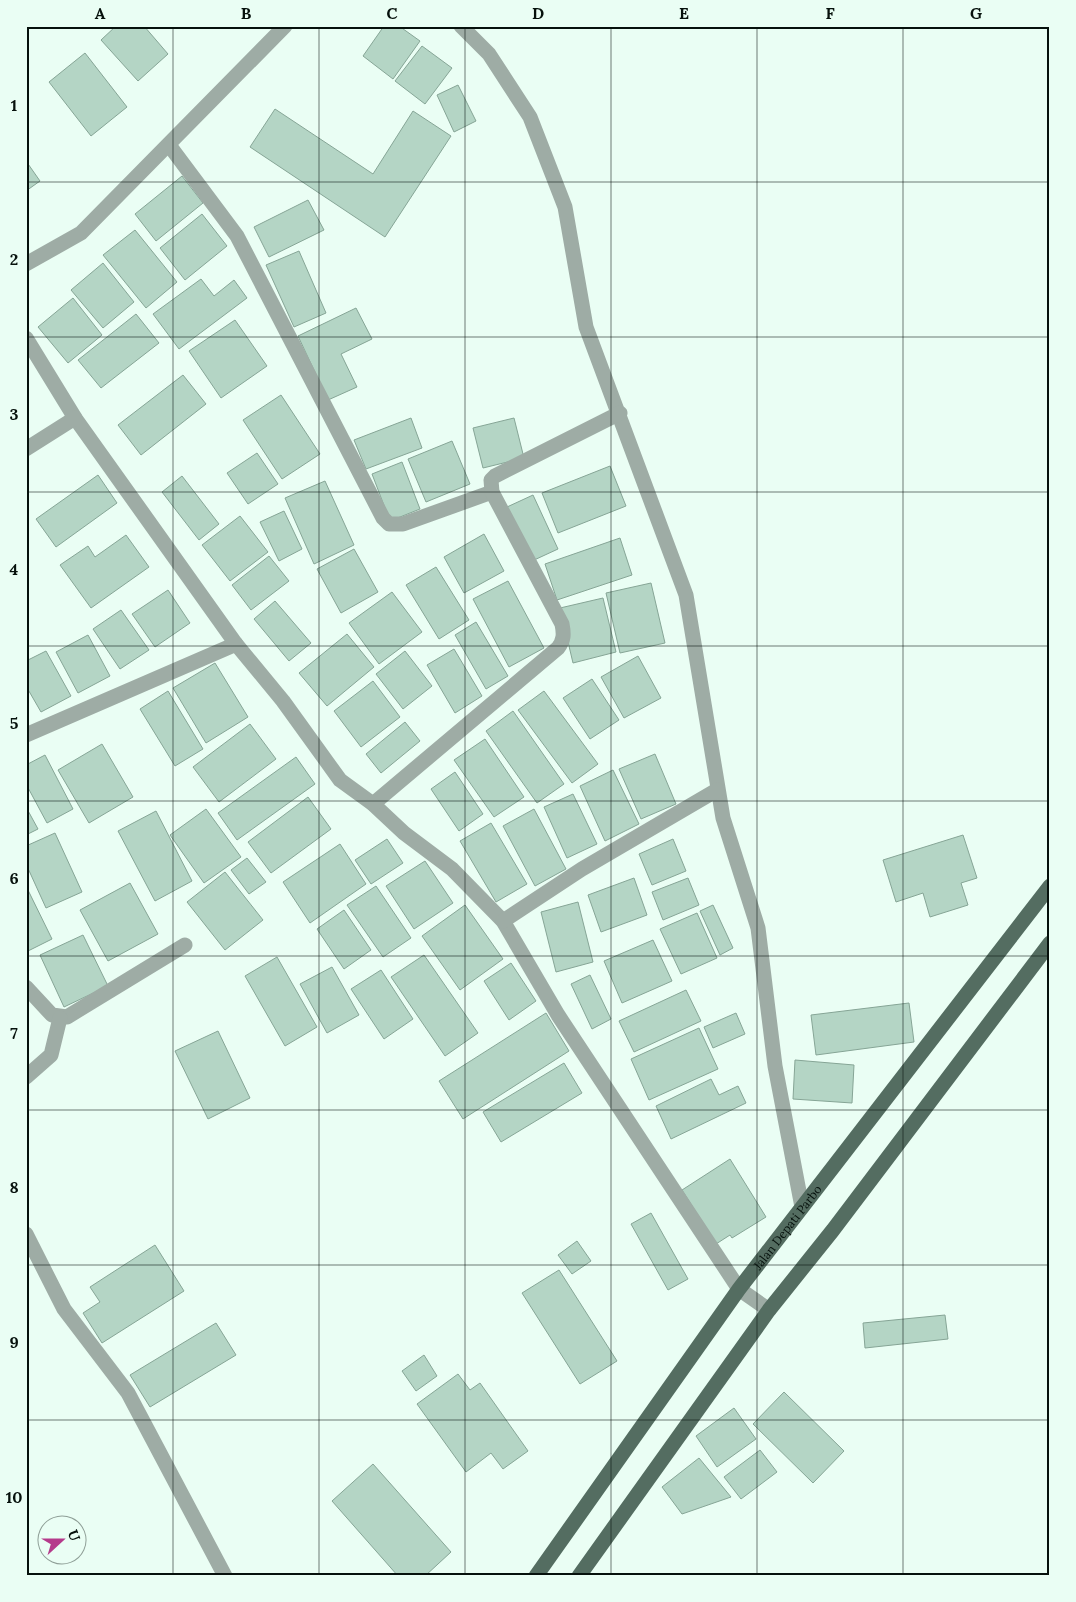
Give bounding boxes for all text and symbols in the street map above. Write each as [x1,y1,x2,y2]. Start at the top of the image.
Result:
text: A [95,3,106,23]
text: B [241,3,252,23]
text: C [386,3,398,23]
text: D [532,3,544,23]
text: E [679,3,689,23]
text: F [825,3,835,23]
text: G [970,3,982,23]
text: 1 [11,95,17,115]
text: 2 [10,249,18,269]
text: 3 [10,404,19,424]
text: 4 [10,559,19,579]
text: 5 [10,713,19,733]
text: 6 [9,868,19,888]
text: 7 [10,1023,18,1043]
text: 8 [9,1177,19,1197]
street label: Jalan Depati Parbo [749,1182,824,1273]
text: 9 [9,1332,19,1352]
text: 10 [6,1487,22,1507]
north arrow [38,1514,88,1564]
text: U [64,1527,85,1544]

